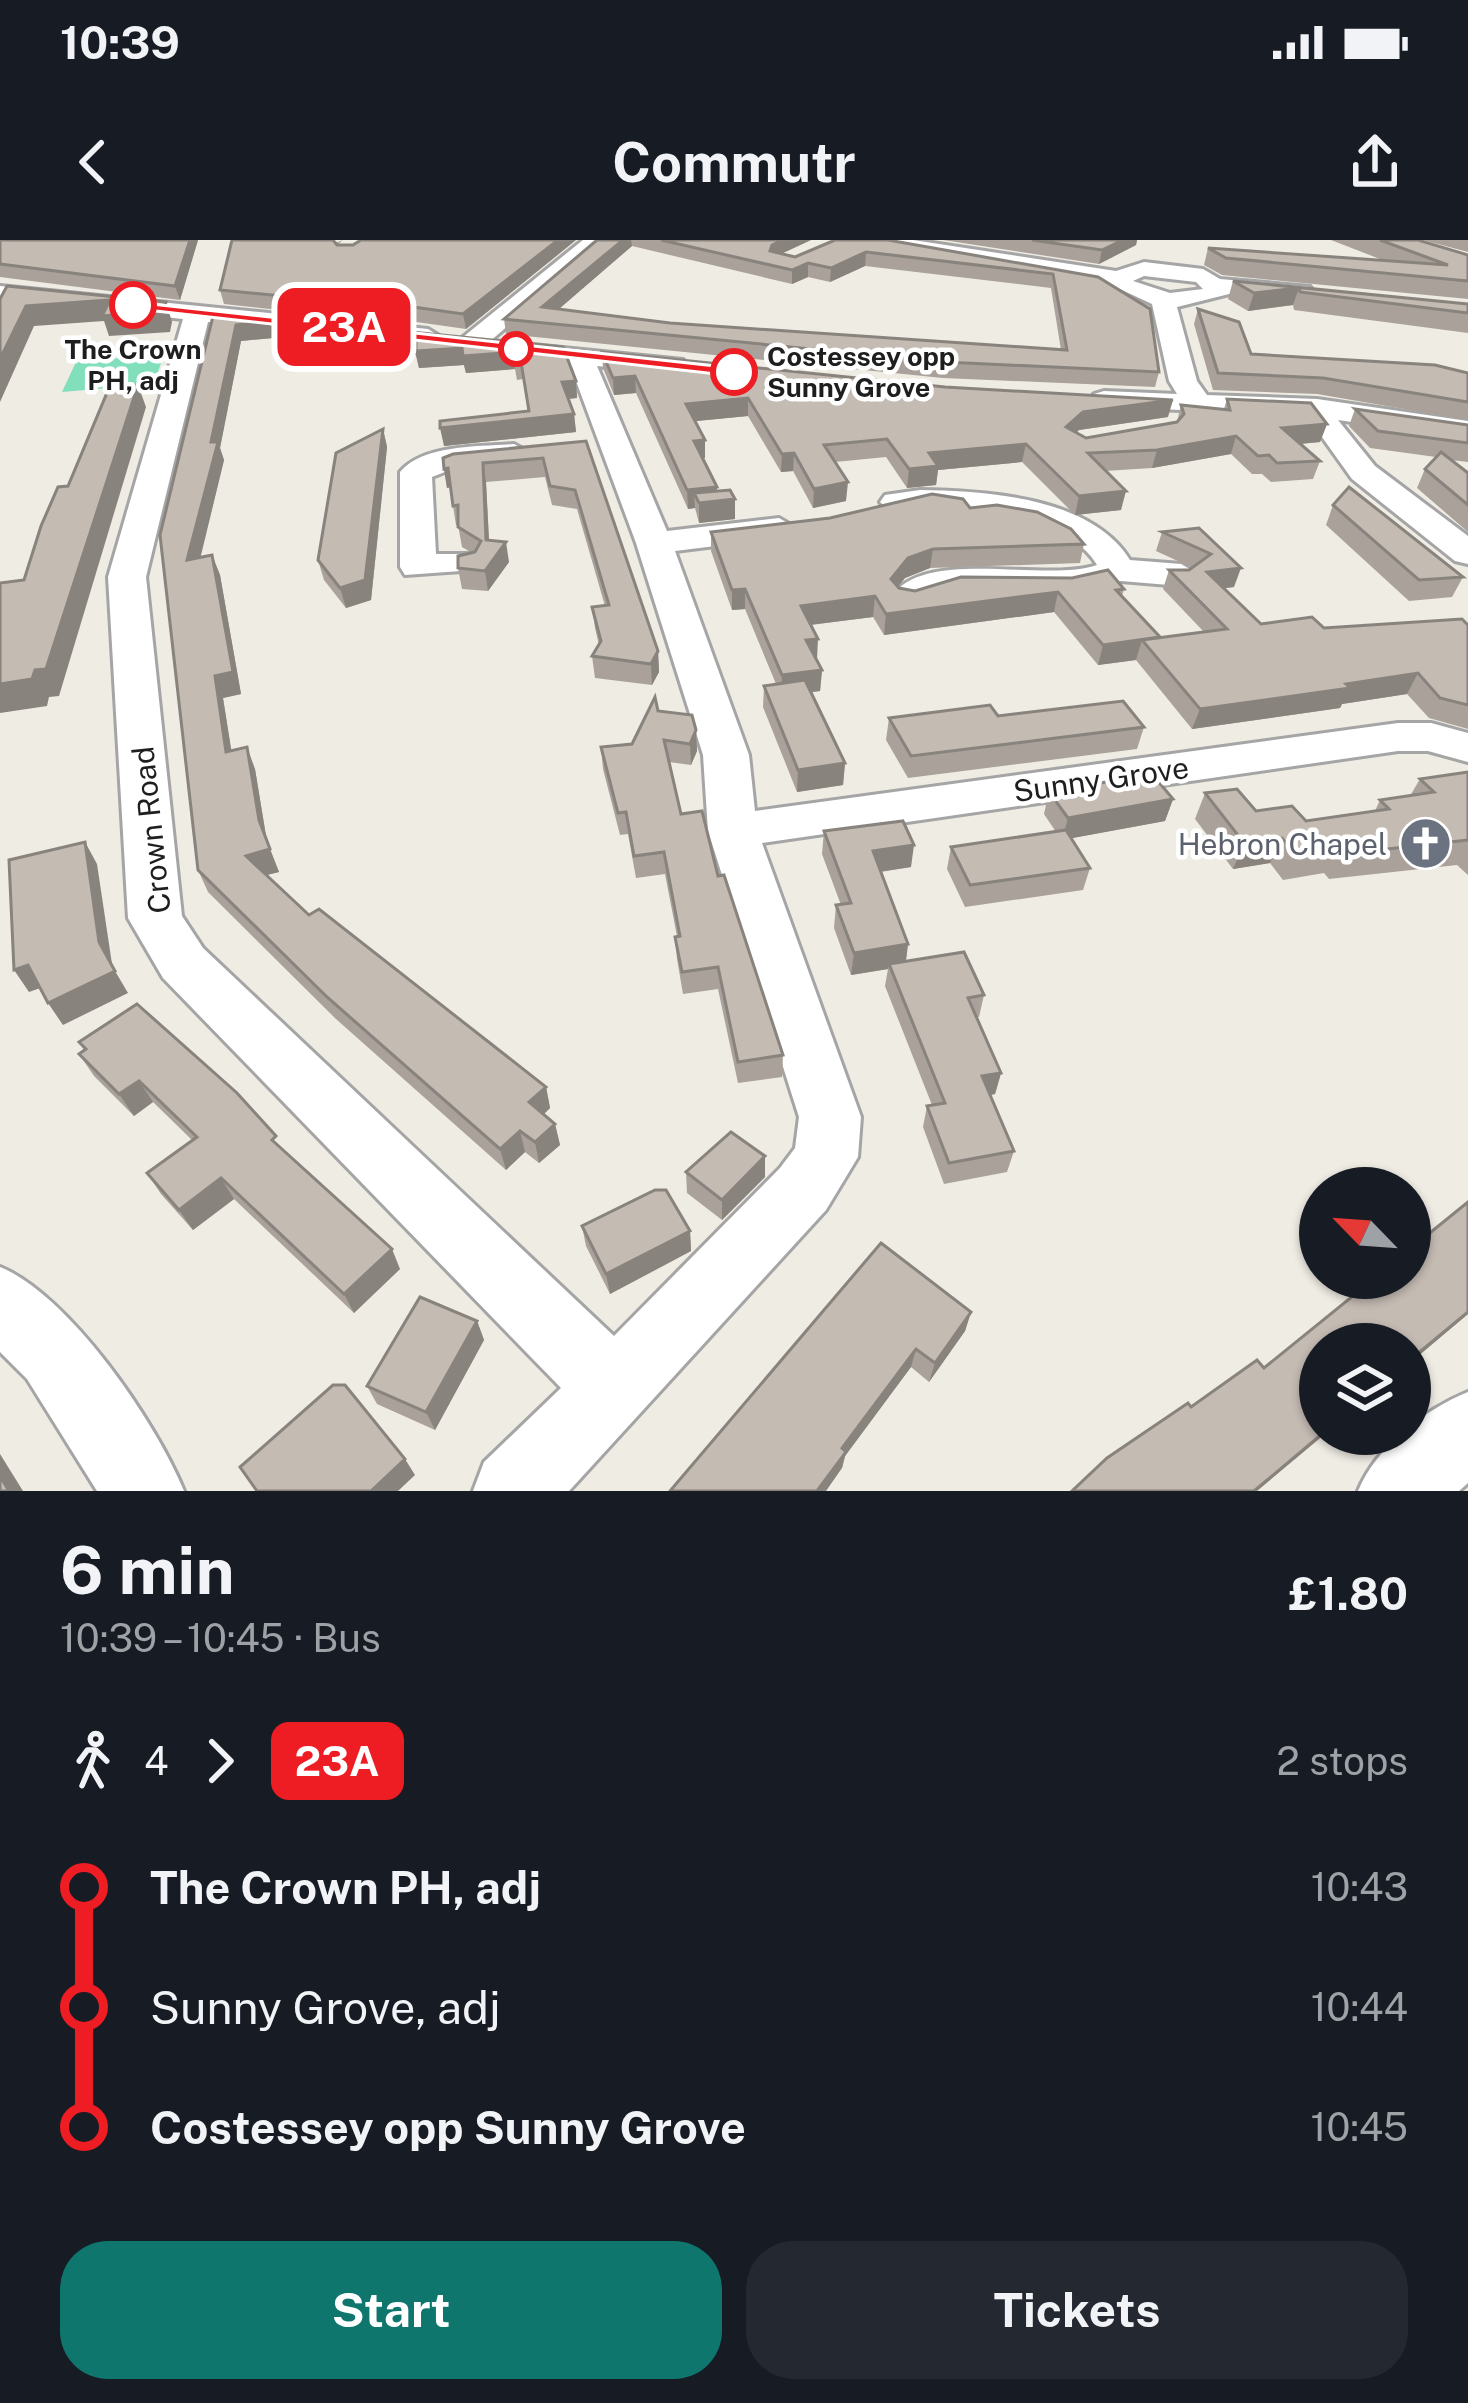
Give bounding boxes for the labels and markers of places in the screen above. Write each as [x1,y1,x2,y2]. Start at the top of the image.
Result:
marker: The Crown PH, adj [111,283,155,327]
place label: The Crown PH, adj [64,333,202,396]
unlabelled marker [500,333,532,365]
place label: Costessey opp Sunny Grove [767,340,955,403]
marker: Costessey opp Sunny Grove [712,350,756,394]
church icon: Hebron Chapel [1398,816,1454,872]
place label: Hebron Chapel [1178,826,1387,862]

